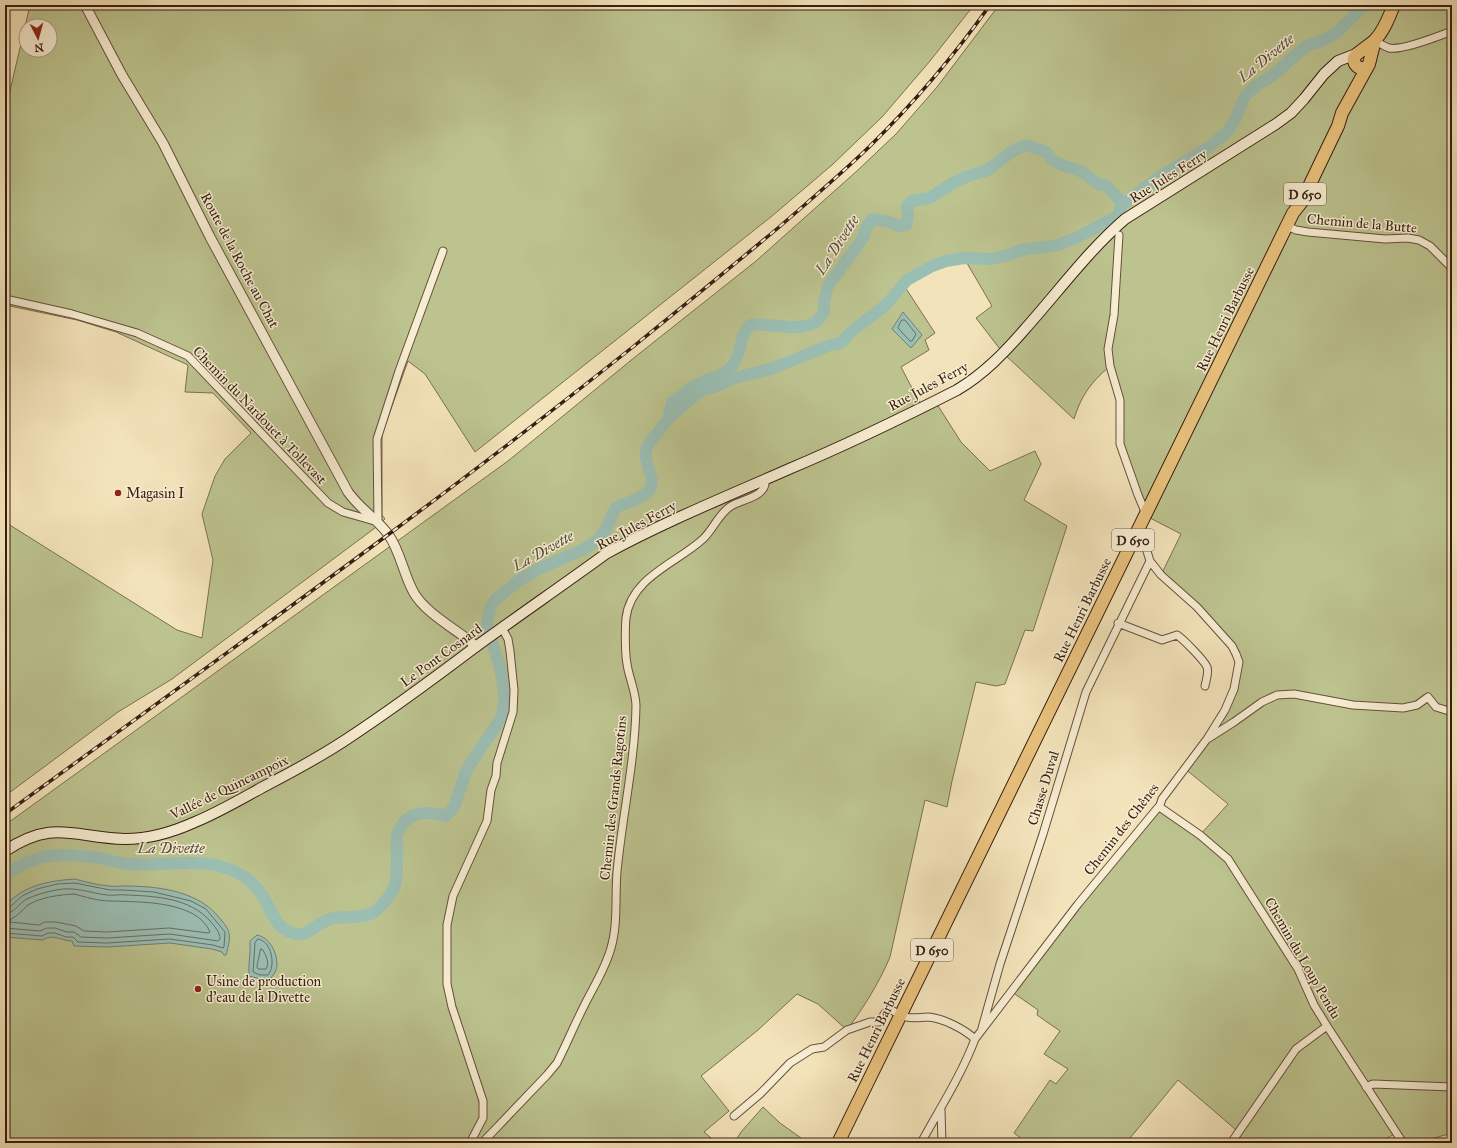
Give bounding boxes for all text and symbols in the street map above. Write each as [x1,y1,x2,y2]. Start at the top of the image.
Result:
north arrow [18,18,58,58]
water label: La Divette [1234,30,1298,87]
text: N [33,40,44,54]
street label: Rue Jules Ferry [1126,146,1211,208]
road number: D 650 [1284,183,1326,205]
street label: Route de la Roche au Chat [197,190,282,331]
street label: Chemin de la Butte [1306,210,1418,237]
water label: La Divette [811,212,863,279]
street label: Rue Henri Barbusse [1193,264,1258,374]
street label: Chemin du Nardouet à Tollevast [189,343,330,488]
street label: Rue Jules Ferry [885,358,972,416]
place label: Magasin I [126,485,184,502]
marker: Magasin I [113,488,123,498]
street label: Rue Jules Ferry [593,497,680,555]
water label: La Divette [508,527,577,576]
road number: D 650 [1112,529,1154,551]
street label: Rue Henri Barbusse [1050,555,1115,665]
street label: Le Pont Cosnard [397,620,486,691]
street label: Chemin des Grands Ragotins [596,715,631,881]
street label: Chasse Duval [1024,749,1063,828]
street label: Vallée de Quincampoix [167,751,292,824]
street label: Chemin des Chênes [1080,780,1163,879]
water label: La Divette [137,839,205,857]
street label: Chemin du Loup Pendu [1261,895,1345,1022]
road number: D 650 [911,939,953,961]
place label: Usine de production d'eau de la Divette [206,973,322,1006]
street label: Rue Henri Barbusse [844,975,909,1085]
marker: Usine de production d'eau de la Divette [193,984,203,994]

